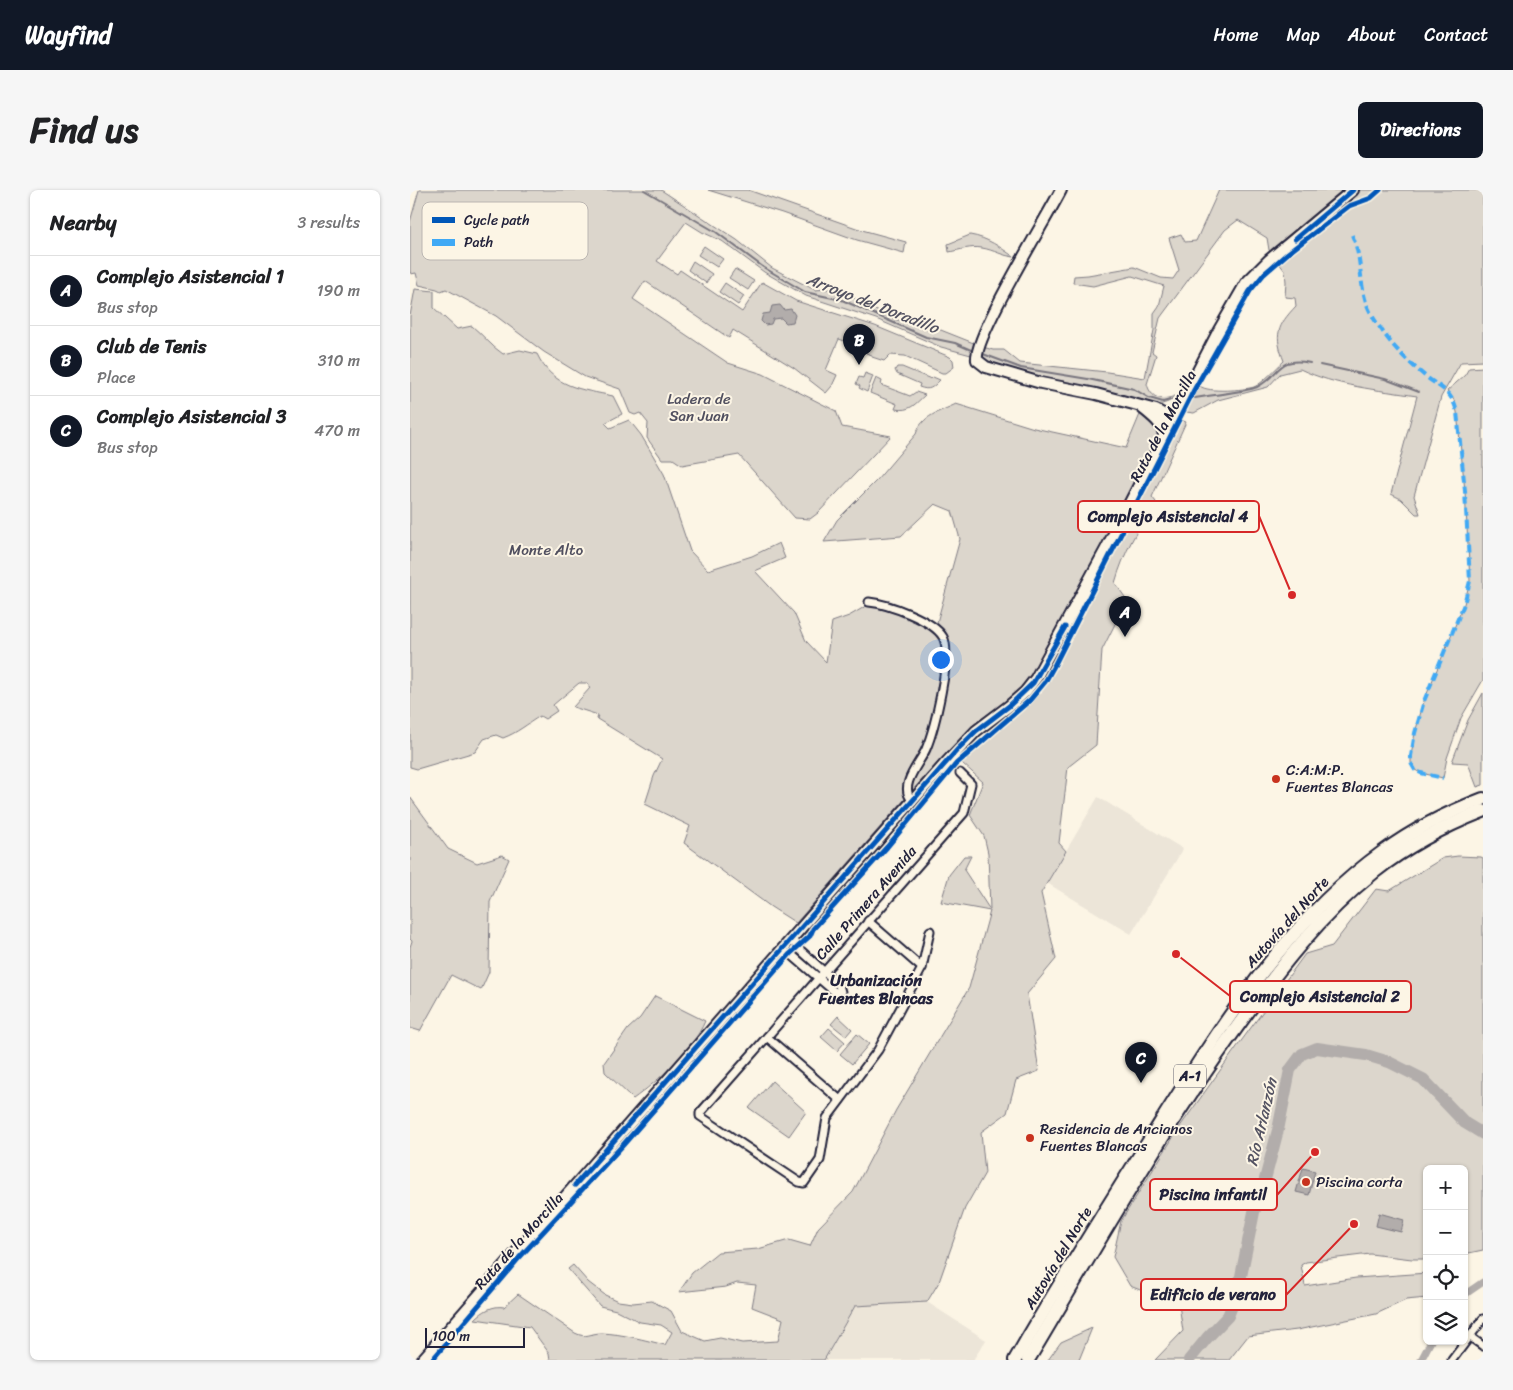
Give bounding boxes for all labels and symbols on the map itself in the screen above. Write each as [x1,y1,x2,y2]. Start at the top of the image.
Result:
legend [422,202,588,260]
text: Cycle path [464,208,530,233]
text: Path [464,230,493,255]
water label: Arroyo del Doradillo [802,265,945,343]
pin: B [843,324,875,365]
street label: Ruta de la Morcilla [1123,365,1204,487]
park label: Ladera de San Juan [667,386,731,429]
callout: Complejo Asistencial 4 [1078,501,1259,532]
text: Complejo Asistencial 4 [1087,502,1248,531]
park label: Monte Alto [509,537,584,563]
pin: A [1109,596,1141,637]
your location [928,647,954,673]
place label: C:A:M:P. Fuentes Blancas [1286,757,1393,800]
marker: C:A:M:P. Fuentes Blancas [1270,773,1282,785]
street label: Calle Primera Avenida [809,840,924,966]
street label: Autovía del Norte [1238,870,1335,974]
district label: Urbanización Fuentes Blancas [818,966,934,1013]
callout: Complejo Asistencial 2 [1230,981,1411,1012]
text: Complejo Asistencial 2 [1239,982,1401,1011]
pin: C [1125,1042,1157,1083]
road number: A-1 [1174,1064,1206,1088]
water label: Río Arlanzón [1237,1073,1286,1169]
place label: Residencia de Ancianos Fuentes Blancas [1040,1116,1193,1159]
marker: Residencia de Ancianos Fuentes Blancas [1024,1132,1036,1144]
place label: Piscina corta [1316,1169,1403,1195]
marker: Piscina corta [1300,1176,1312,1188]
callout: Piscina infantil [1150,1179,1277,1210]
text: Piscina infantil [1159,1180,1268,1209]
street label: Ruta de la Morcilla [468,1186,570,1296]
street label: Autovía del Norte [1017,1202,1099,1315]
callout: Edificio de verano [1141,1279,1286,1310]
text: Edificio de verano [1150,1280,1277,1309]
scale bar [425,1325,525,1348]

